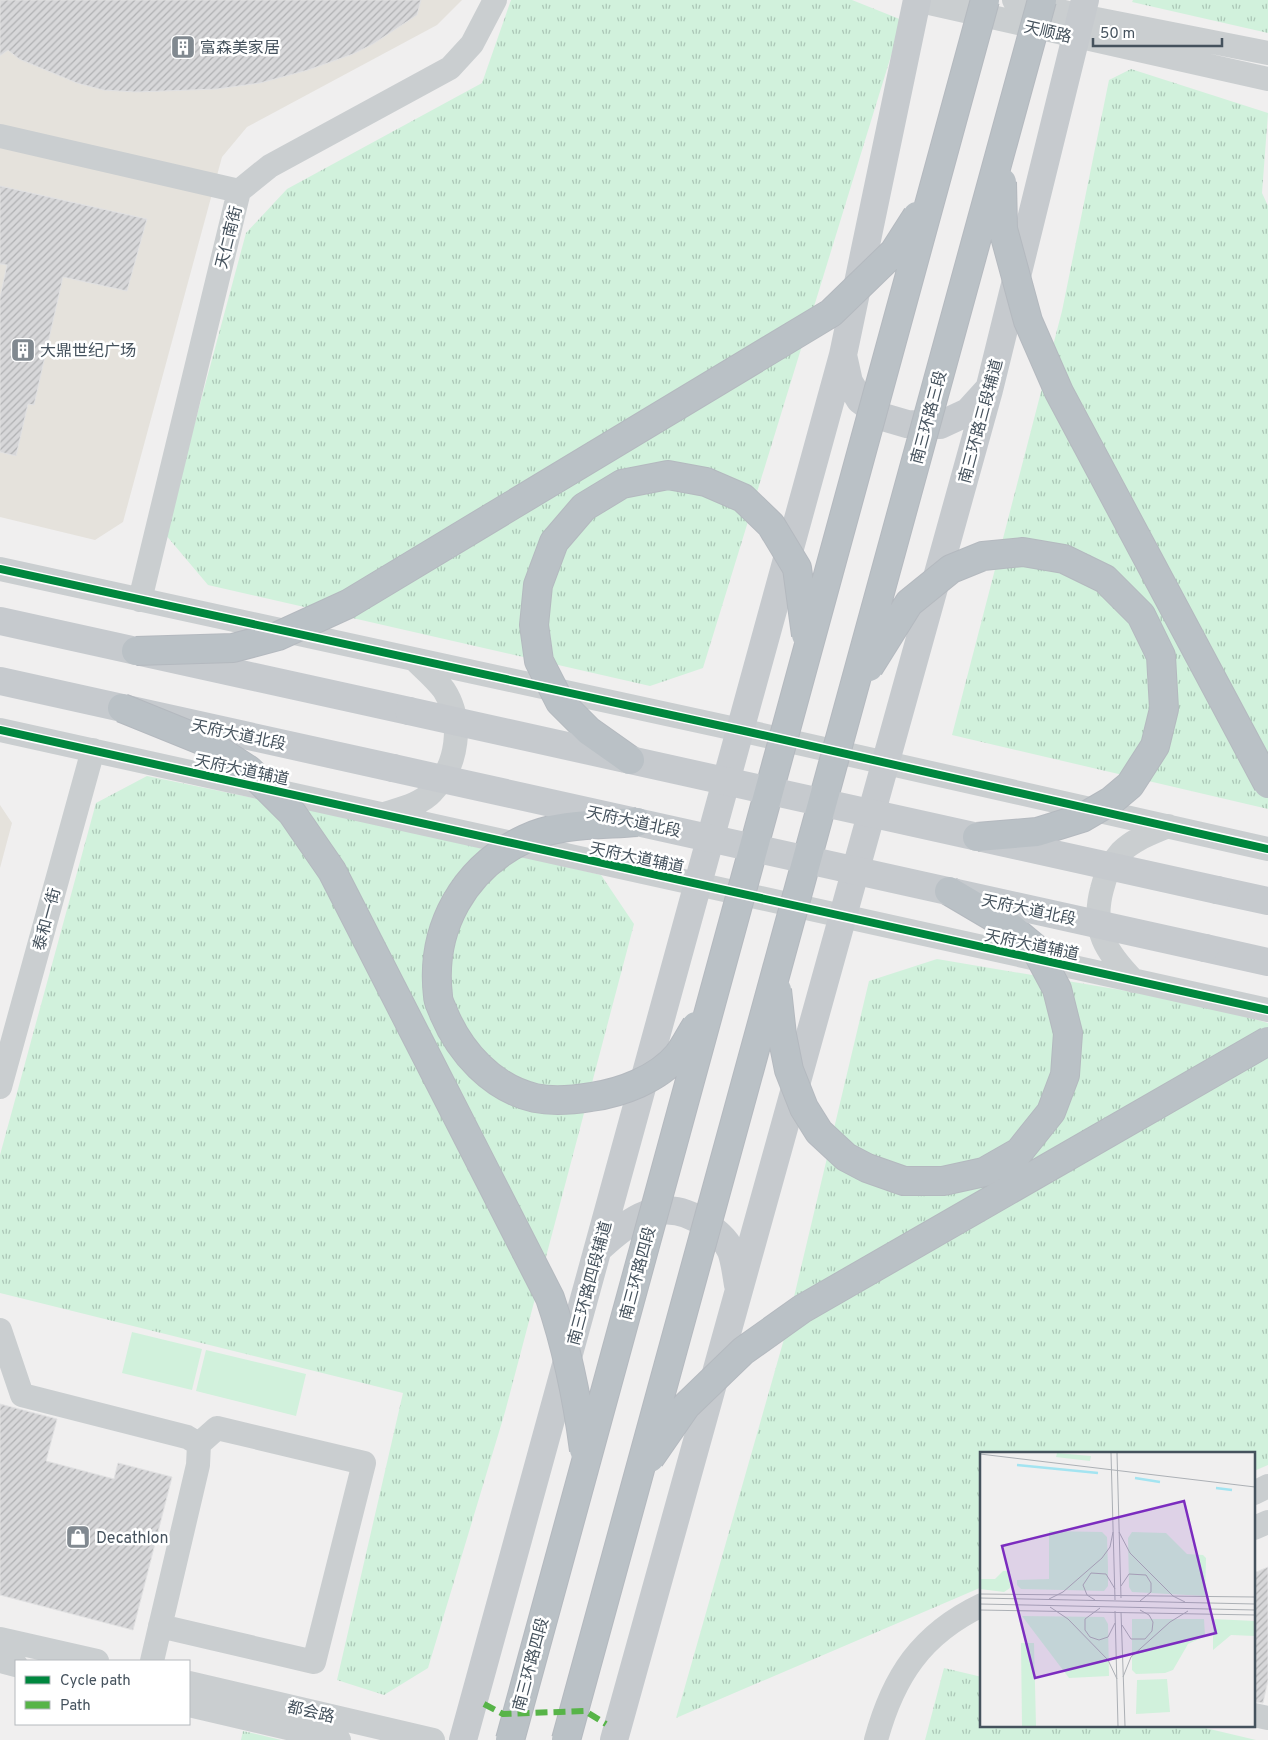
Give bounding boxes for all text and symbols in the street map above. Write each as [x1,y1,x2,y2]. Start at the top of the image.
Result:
scale bar [1093,15,1222,47]
street label: 天顺路 [1022,18,1073,48]
text: 50 m [1100,25,1135,44]
building icon: 富森美家居 [170,34,196,60]
place label: 富森美家居 [200,39,280,59]
street label: 天仁南街 [212,204,247,271]
building icon: 大鼎世纪广场 [10,337,36,363]
place label: 大鼎世纪广场 [40,342,136,362]
street label: 南三环路三段辅道 [956,357,1008,486]
street label: 南三环路三段 [908,369,952,466]
street label: 天府大道北段 [190,716,288,756]
street label: 天府大道辅道 [193,751,291,791]
street label: 天府大道北段 [585,803,683,843]
street label: 天府大道辅道 [588,839,686,879]
street label: 泰和一街 [30,886,66,953]
street label: 天府大道北段 [980,891,1078,931]
street label: 天府大道辅道 [983,926,1081,966]
street label: 南三环路四段辅道 [565,1219,617,1348]
street label: 南三环路四段 [617,1225,661,1322]
inset map [980,1452,1256,1728]
shop icon: Decathlon [65,1524,91,1550]
place label: Decathlon [96,1529,168,1549]
street label: 南三环路四段 [510,1616,554,1713]
legend [15,1660,190,1725]
text: Cycle path [60,1672,131,1691]
text: Path [60,1697,91,1716]
street label: 都会路 [285,1698,336,1728]

